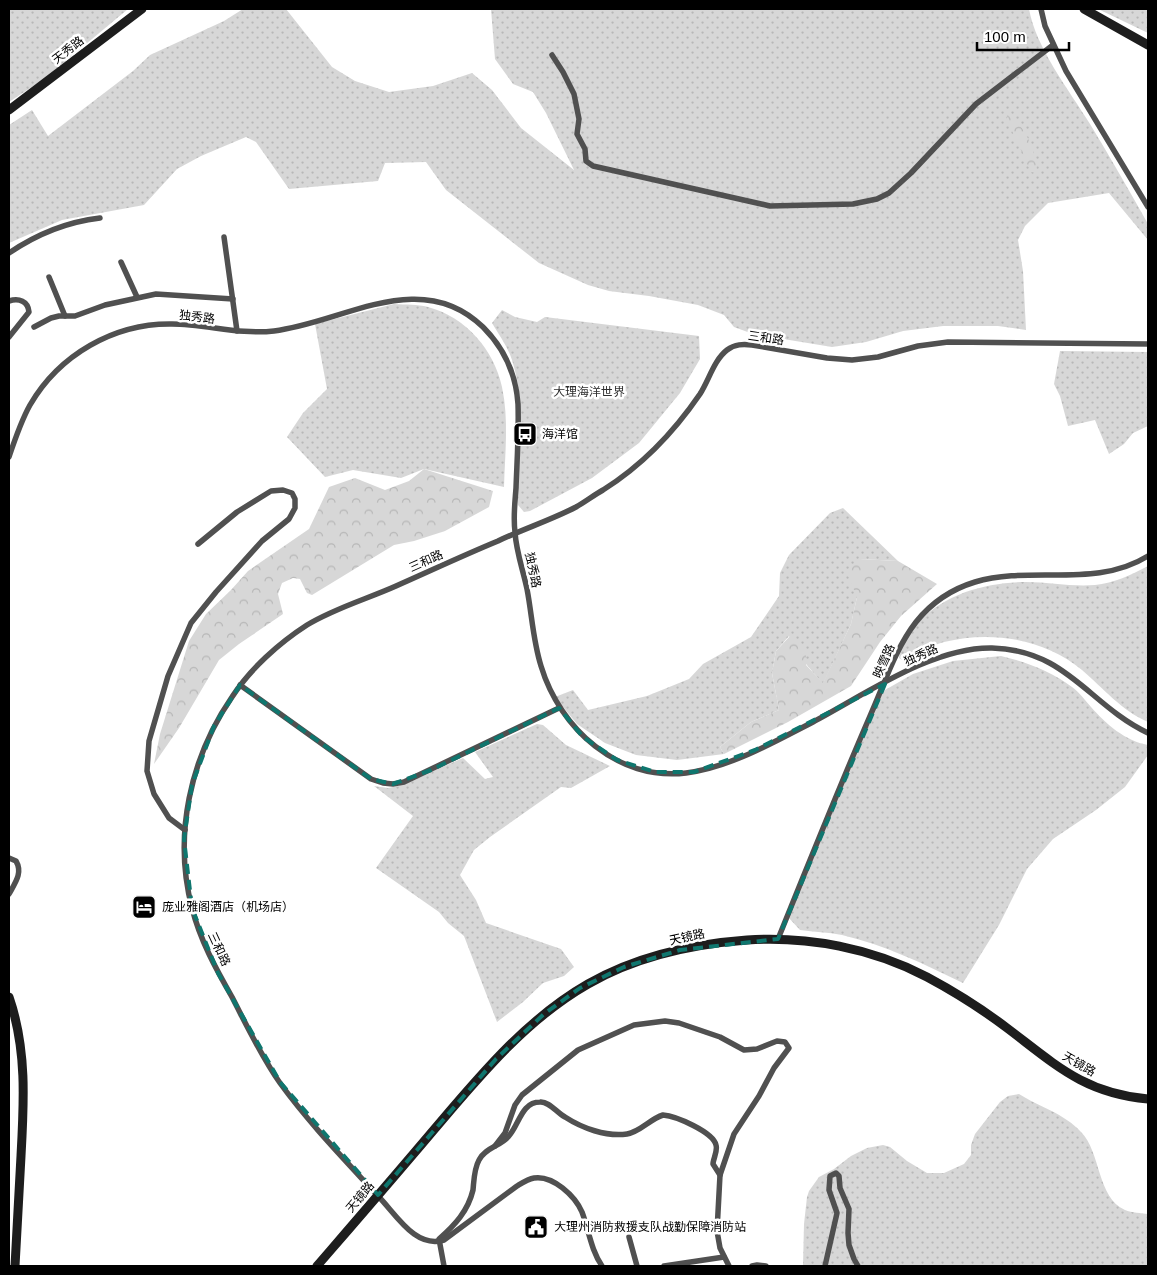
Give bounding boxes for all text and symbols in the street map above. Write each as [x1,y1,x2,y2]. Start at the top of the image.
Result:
scale bar [977,20,1070,52]
text: 100 m [984,28,1026,45]
street label: 天秀路 [50,33,86,67]
street label: 独秀路 [178,308,216,326]
street label: 三和路 [747,329,785,347]
park label: 大理海洋世界 [553,385,625,399]
bus stop icon: 海洋馆 [512,421,538,447]
place label: 海洋馆 [542,427,578,441]
street label: 三和路 [407,547,445,575]
street label: 独秀路 [522,551,544,589]
street label: 独秀路 [902,641,940,669]
street label: 映雪路 [870,642,898,680]
hotel icon: 庞业雅阁酒店（机场店） [131,894,157,920]
place label: 庞业雅阁酒店（机场店） [162,900,294,914]
street label: 天镜路 [668,926,706,948]
street label: 三和路 [205,930,233,968]
street label: 天镜路 [1060,1049,1098,1079]
street label: 天镜路 [343,1179,377,1215]
public building icon: 大理州消防救援支队战勤保障消防站 [523,1214,549,1240]
place label: 大理州消防救援支队战勤保障消防站 [554,1220,746,1234]

